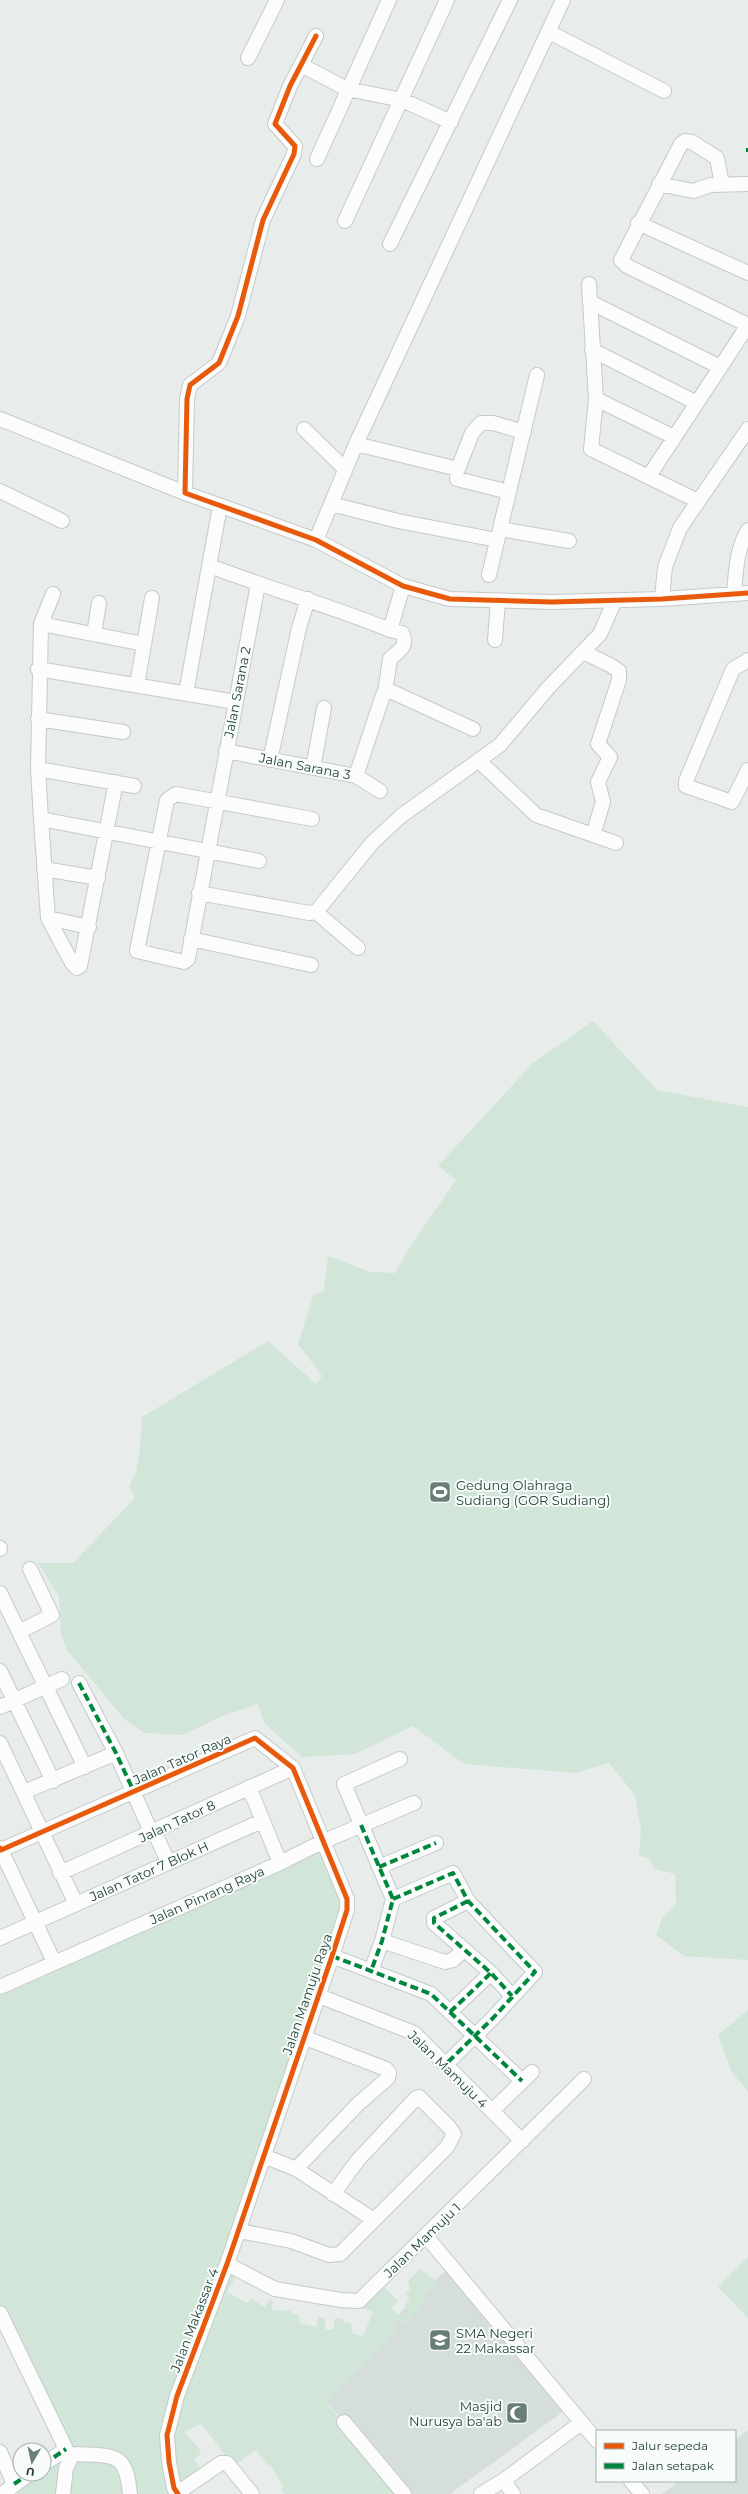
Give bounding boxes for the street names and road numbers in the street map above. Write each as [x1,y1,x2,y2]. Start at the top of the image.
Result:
street label: Jalan Sarana 2 [220,645,254,740]
street label: Jalan Sarana 3 [257,749,352,783]
street label: Jalan Tator Raya [130,1730,233,1788]
street label: Jalan Tator 8 [135,1796,218,1846]
street label: Jalan Tator 7 Blok H [86,1838,211,1905]
street label: Jalan Pinrang Raya [146,1863,267,1928]
street label: Jalan Mamuju Raya [278,1931,335,2058]
street label: Jalan Mamuju 4 [404,2026,491,2111]
street label: Jalan Mamuju 1 [380,2199,464,2281]
street label: Jalan Makassar 4 [166,2265,221,2375]

